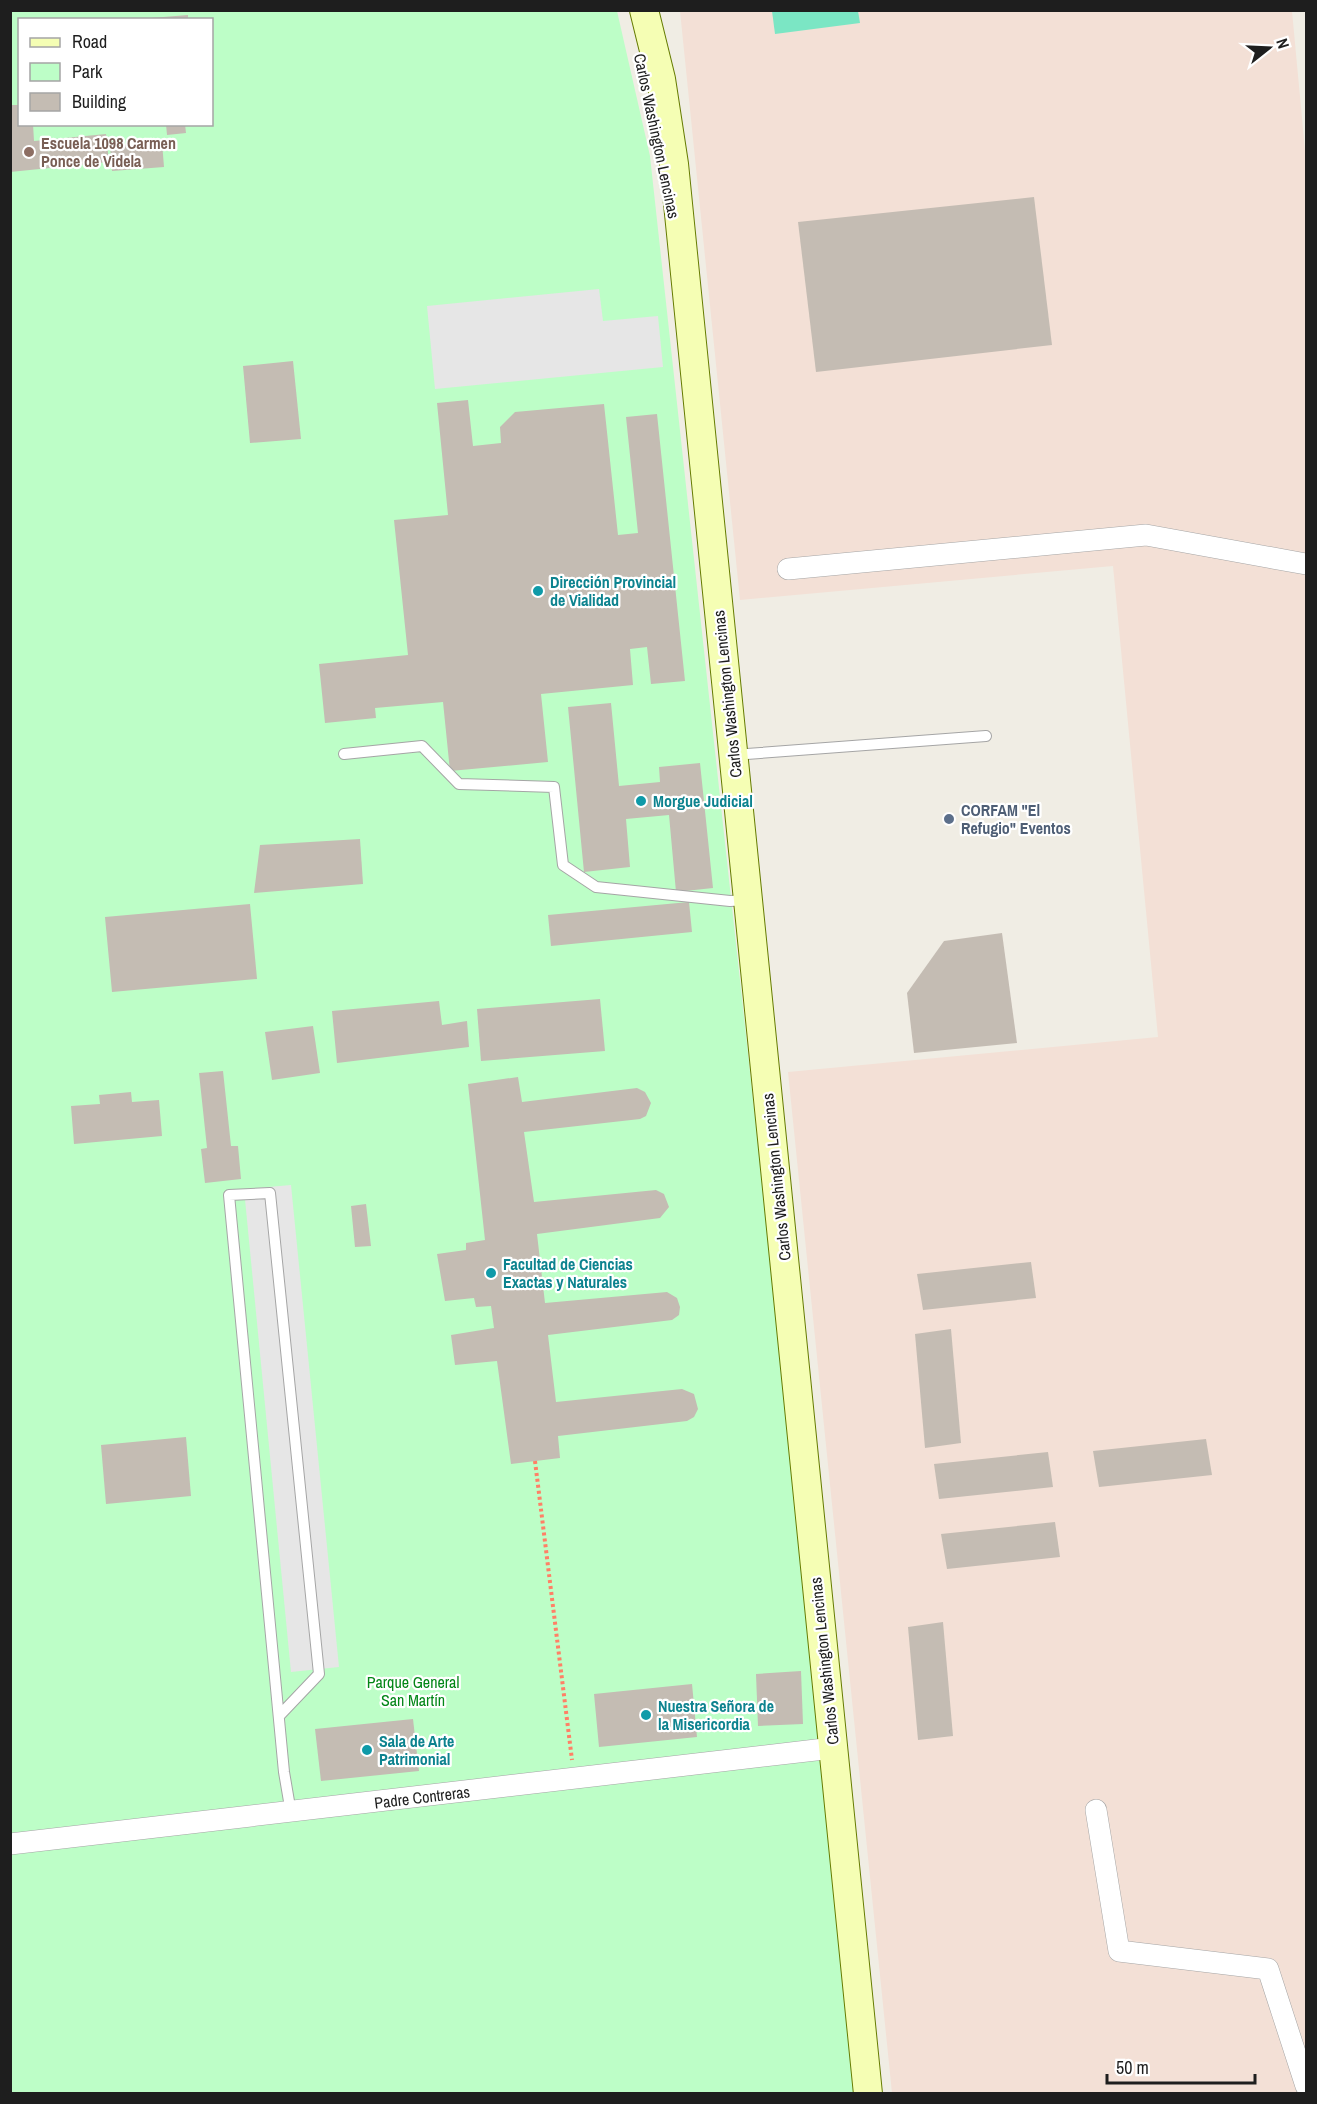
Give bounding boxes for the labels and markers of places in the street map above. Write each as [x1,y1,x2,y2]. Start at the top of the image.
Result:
place label: Escuela 1098 Carmen Ponce de Videla [41,132,176,172]
marker: Escuela 1098 Carmen Ponce de Videla [22,145,36,159]
place label: Dirección Provincial de Vialidad [550,571,676,611]
marker: Dirección Provincial de Vialidad [531,584,545,598]
place label: Morgue Judicial [653,790,753,812]
marker: Morgue Judicial [634,794,648,808]
place label: CORFAM "El Refugio" Eventos [961,799,1071,839]
marker: CORFAM "El Refugio" Eventos [942,812,956,826]
place label: Facultad de Ciencias Exactas y Naturales [503,1253,633,1293]
marker: Facultad de Ciencias Exactas y Naturales [484,1266,498,1280]
place label: Nuestra Señora de la Misericordia [658,1695,774,1735]
marker: Nuestra Señora de la Misericordia [639,1708,653,1722]
place label: Sala de Arte Patrimonial [379,1730,454,1770]
marker: Sala de Arte Patrimonial [360,1743,374,1757]

